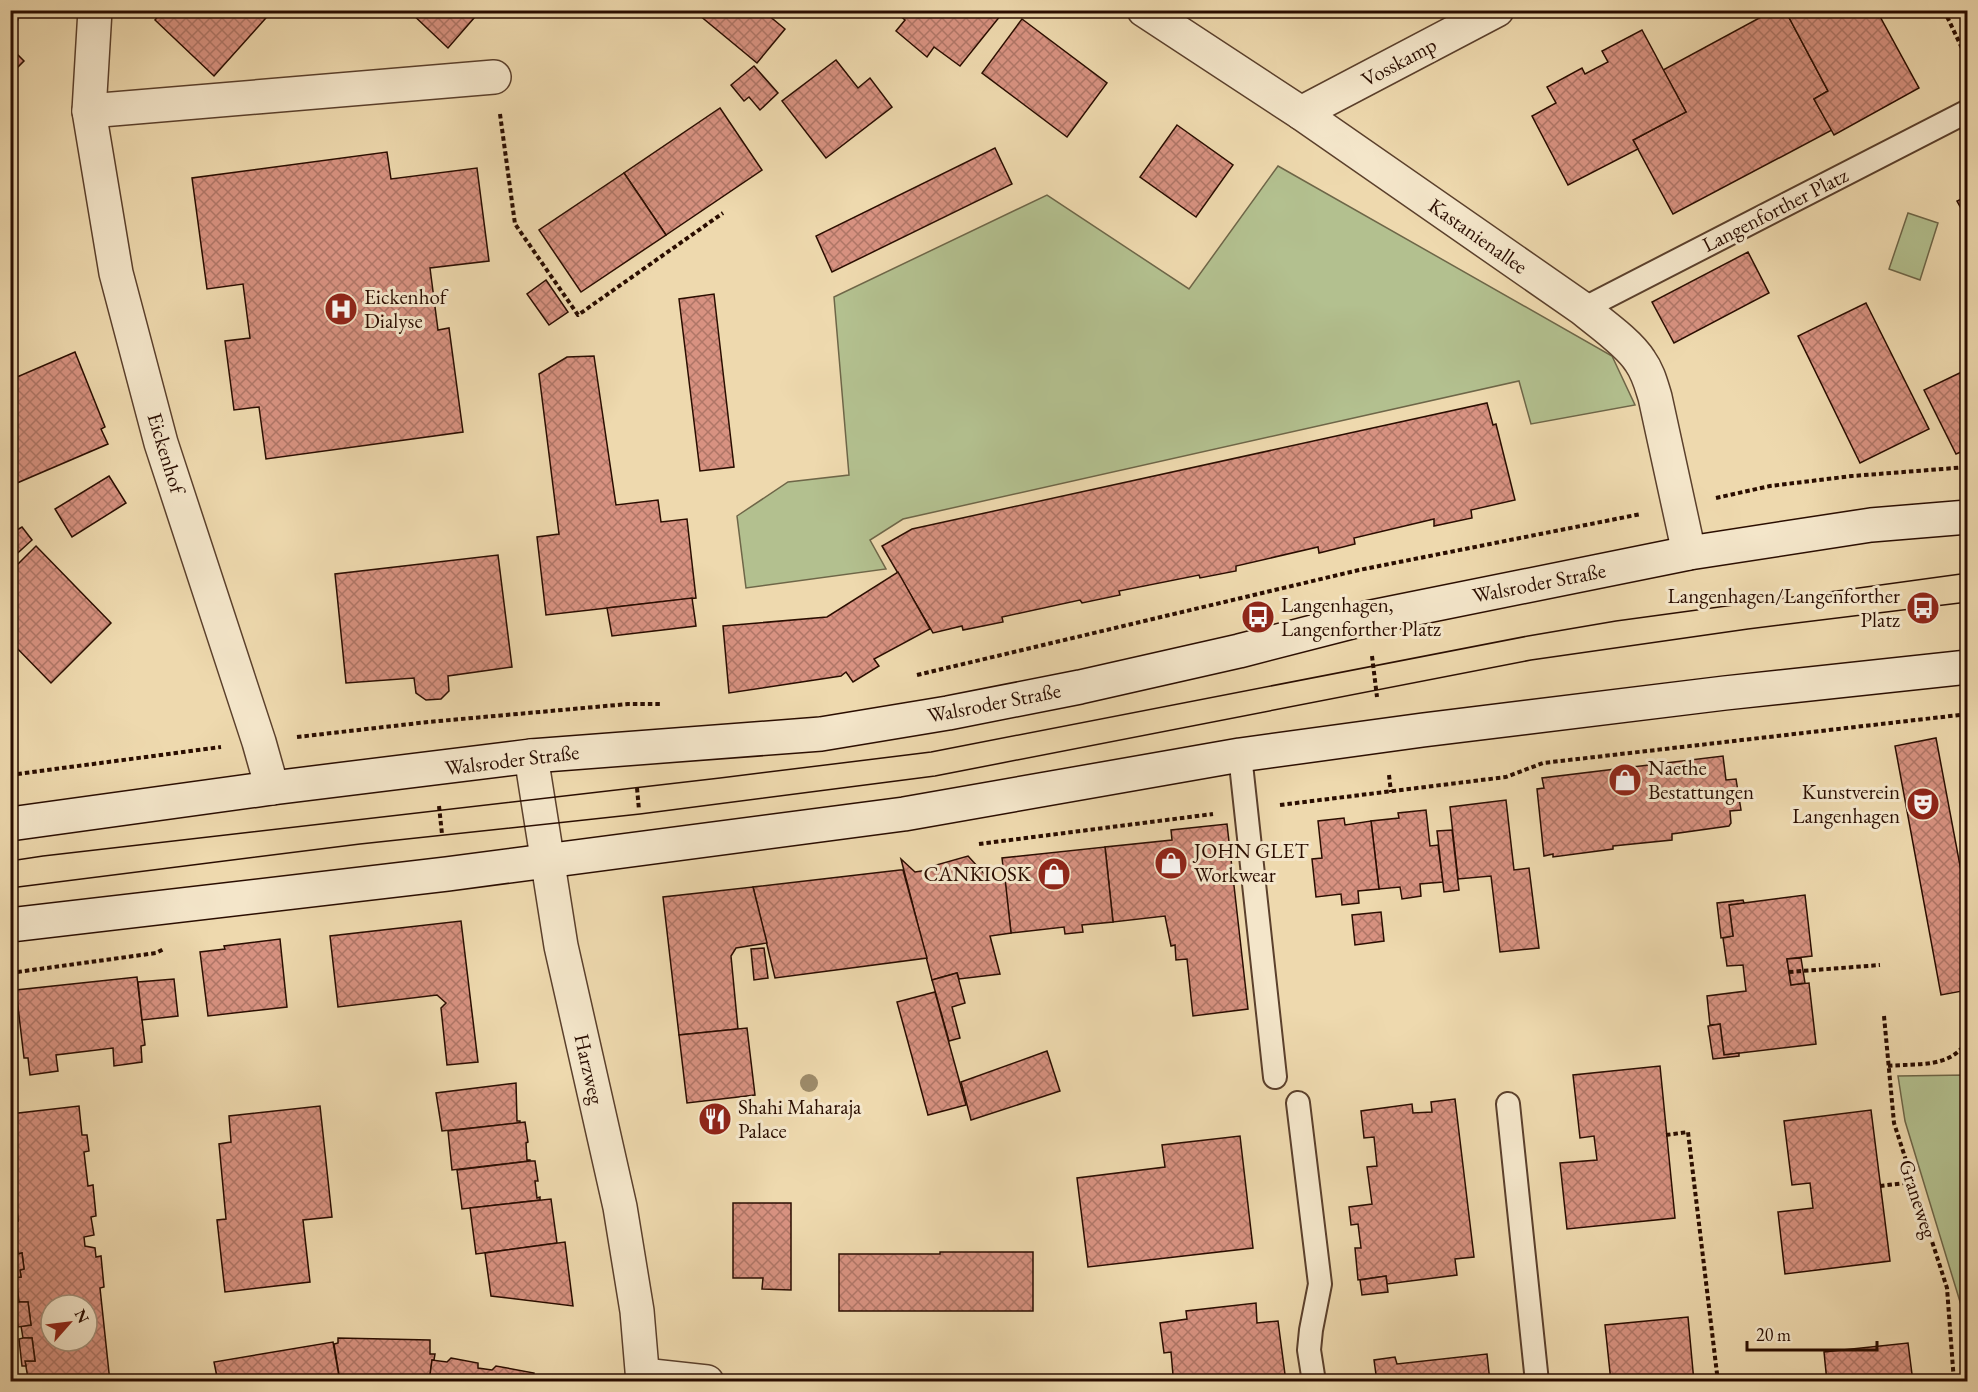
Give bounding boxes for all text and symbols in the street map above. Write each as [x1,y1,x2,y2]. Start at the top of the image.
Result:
street label: Vosskamp [1356,30,1441,93]
street label: Langenforther Platz [1697,161,1852,258]
street label: Kastanienallee [1424,192,1533,280]
place label: Eickenhof Dialyse [364,283,449,334]
hospital icon: Eickenhof Dialyse [323,291,359,327]
street label: Eickenhof [141,409,192,498]
street label: Walsroder Straße [1470,556,1608,609]
place label: Langenhagen/Langenforther Platz [1668,582,1900,633]
bus stop icon: Langenhagen/Langenforther Platz [1905,590,1941,626]
place label: Langenhagen, Langenforther Platz [1281,591,1441,642]
bus stop icon: Langenhagen, Langenforther Platz [1240,599,1276,635]
street label: Walsroder Straße [925,676,1063,729]
street label: Walsroder Straße [443,738,581,781]
place label: Naethe Bestattungen [1648,754,1754,805]
shop icon: Naethe Bestattungen [1607,762,1643,798]
place label: Kunstverein Langenhagen [1792,778,1900,829]
theatre icon: Kunstverein Langenhagen [1905,786,1941,822]
place label: JOHN GLET Workwear [1192,837,1309,888]
shop icon: JOHN GLET Workwear [1153,845,1189,881]
shop icon: CANKIOSK [1036,856,1072,892]
place label: CANKIOSK [923,860,1032,887]
street label: Harzweg [568,1031,611,1108]
place label: Shahi Maharaja Palace [738,1093,862,1144]
restaurant icon: Shahi Maharaja Palace [697,1101,733,1137]
street label: Graneweg [1893,1156,1944,1242]
north arrow [39,1293,99,1353]
text: N [69,1306,94,1327]
scale bar [1747,1314,1878,1352]
text: 20 m [1756,1323,1791,1346]

